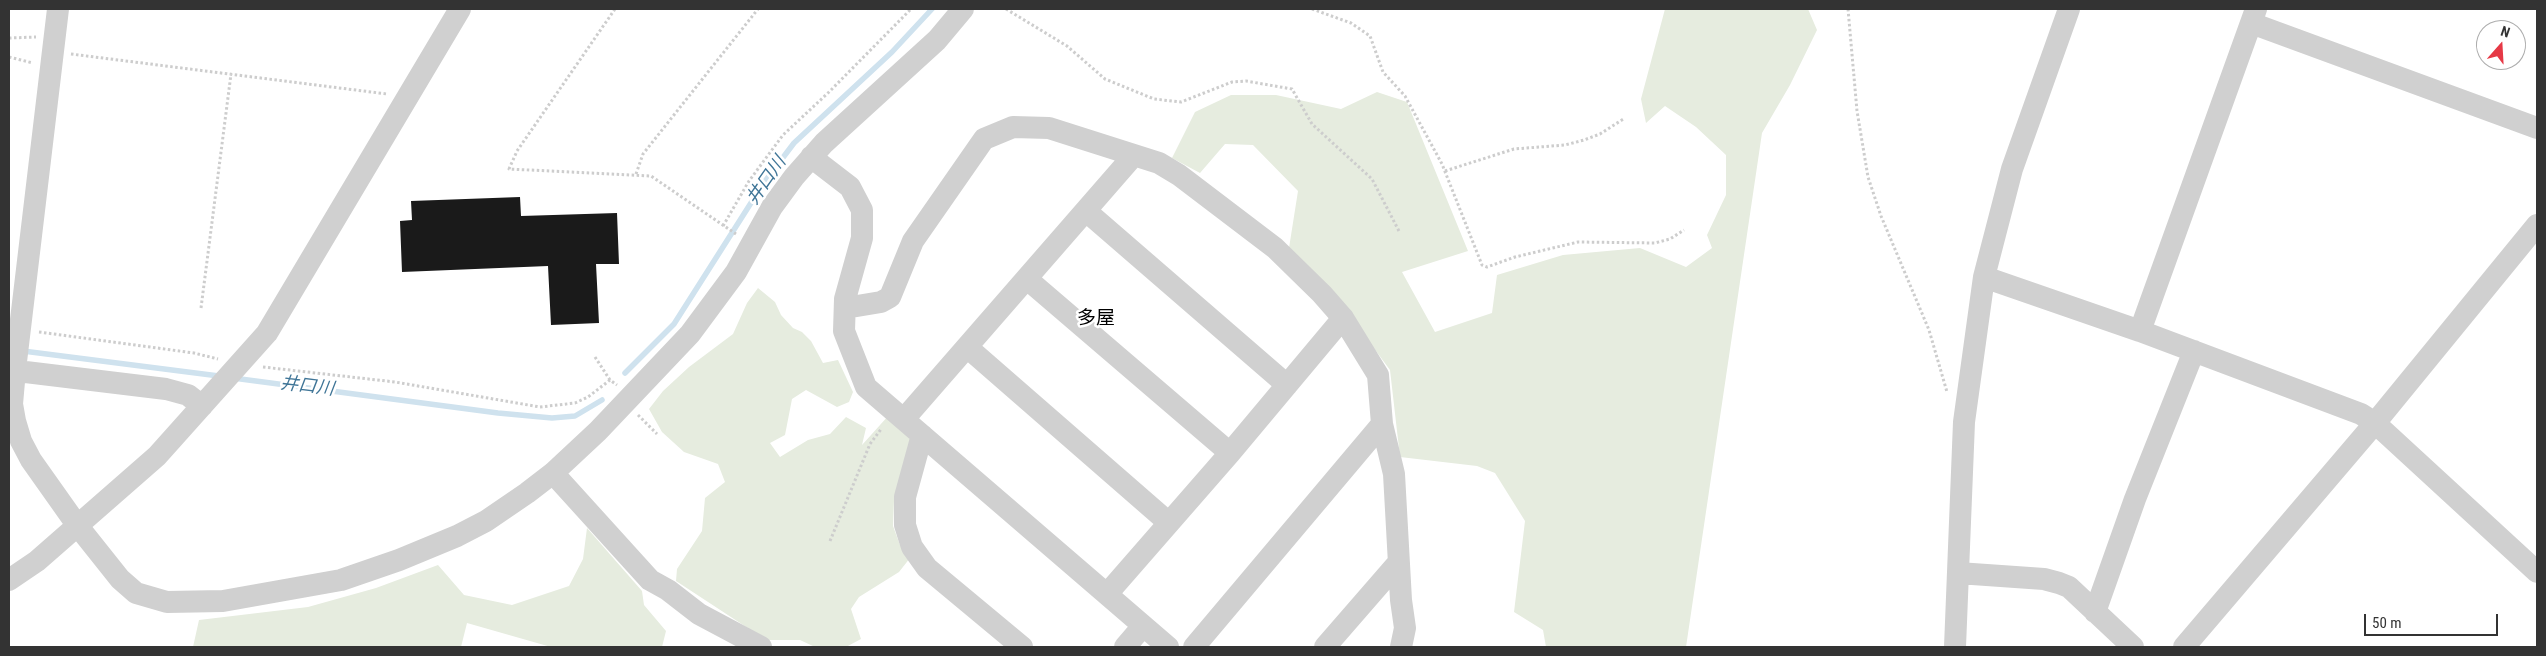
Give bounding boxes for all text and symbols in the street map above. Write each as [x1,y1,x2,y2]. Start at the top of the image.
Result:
north arrow [2476,20,2526,70]
text: N [2499,23,2512,41]
water label: 井口川 [743,153,791,209]
district label: 多屋 [1077,308,1115,330]
water label: 井口川 [279,373,335,401]
scale bar [2366,604,2500,636]
text: 50 m [2372,614,2402,632]

